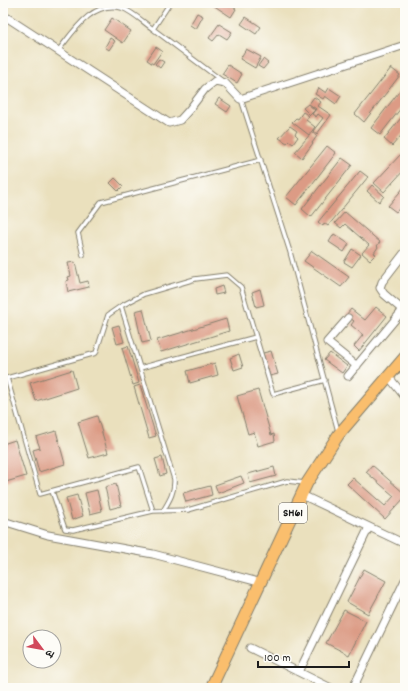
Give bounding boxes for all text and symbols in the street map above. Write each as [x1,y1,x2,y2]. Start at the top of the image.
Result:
road number: SH61 [279,503,307,523]
north arrow [22,629,62,669]
scale bar [258,643,349,669]
text: उ [40,646,58,661]
text: 100 m [264,650,291,667]

